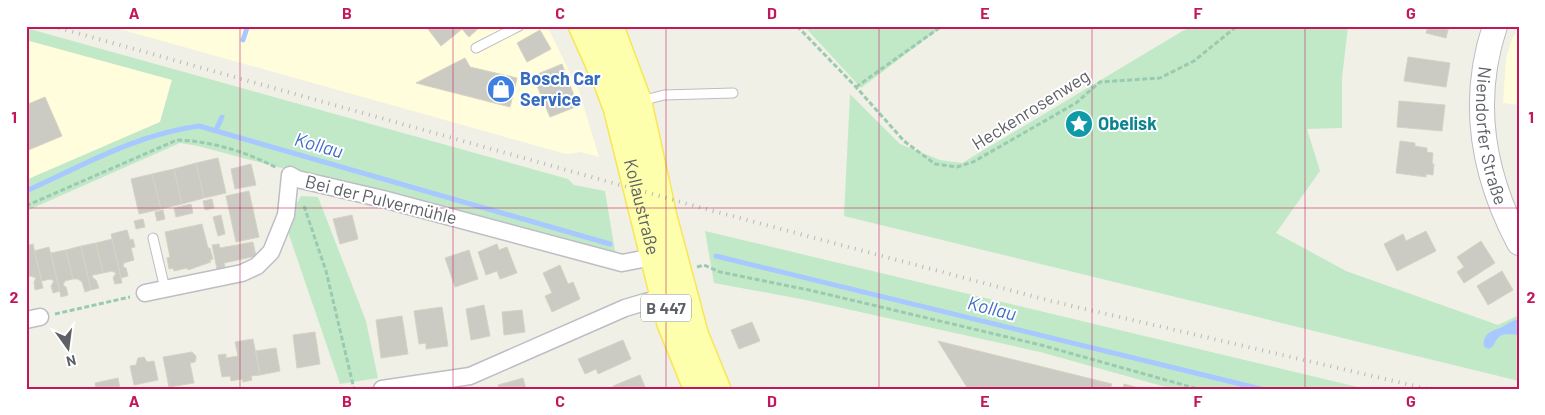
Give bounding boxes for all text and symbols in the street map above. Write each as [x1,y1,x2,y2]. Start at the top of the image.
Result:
text: A [129,3,140,22]
text: B [342,3,352,22]
text: C [555,3,565,22]
text: D [767,3,777,22]
text: E [980,3,990,22]
text: F [1194,3,1203,22]
text: G [1406,3,1416,22]
street label: Heckenrosenweg [968,64,1093,154]
street label: Niendorfer Straße [1472,65,1513,208]
place label: Bosch Car Service [520,67,601,110]
shop icon: Bosch Car Service [486,74,516,104]
text: 1 [11,107,17,126]
text: 1 [1528,107,1534,126]
place icon: Obelisk [1064,109,1094,139]
place label: Obelisk [1098,112,1157,134]
water label: Kollau [292,127,346,162]
street label: Kollaustraße [620,156,665,257]
street label: Bei der Pulvermühle [303,170,459,229]
text: 2 [10,287,19,306]
text: 2 [1527,287,1536,306]
water label: Kollau [965,290,1019,325]
road number: B 447 [641,294,691,322]
north arrow [42,322,92,372]
text: N [65,352,78,370]
text: A [129,391,140,410]
text: B [342,391,352,410]
text: C [555,391,565,410]
text: D [767,391,777,410]
text: E [980,391,990,410]
text: F [1194,391,1203,410]
text: G [1406,391,1416,410]

